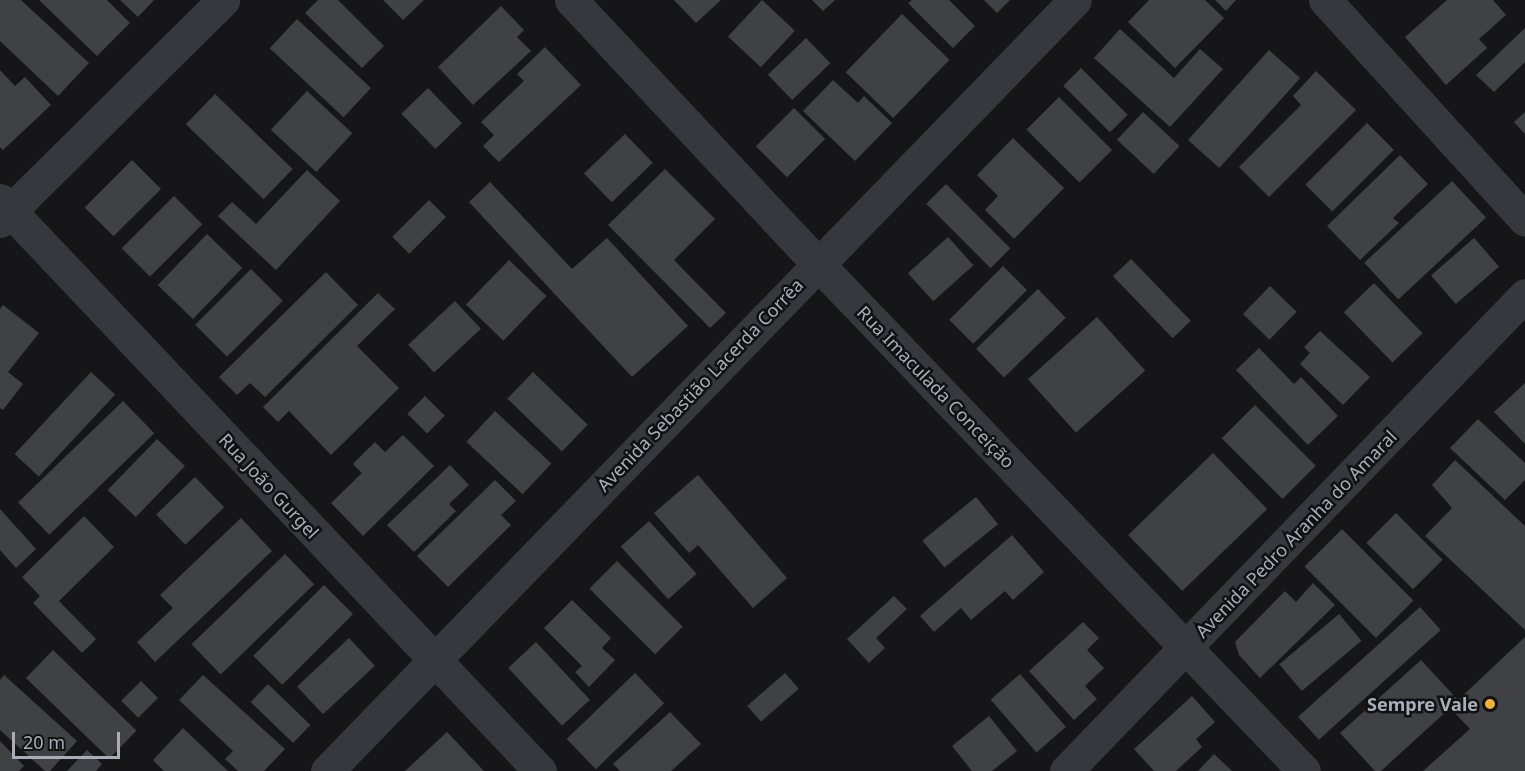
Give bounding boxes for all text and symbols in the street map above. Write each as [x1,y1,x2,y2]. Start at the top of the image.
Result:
street label: Avenida Sebastião Lacerda Corrêa [592,274,808,496]
street label: Rua Imaculada Conceição [853,301,1019,473]
street label: Avenida Pedro Aranha do Amaral [1191,426,1401,642]
street label: Rua João Gurgel [215,429,323,543]
place label: Sempre Vale [1367,693,1478,715]
marker: Sempre Vale [1483,697,1497,711]
scale bar [15,720,123,758]
text: 20 m [23,730,65,754]

